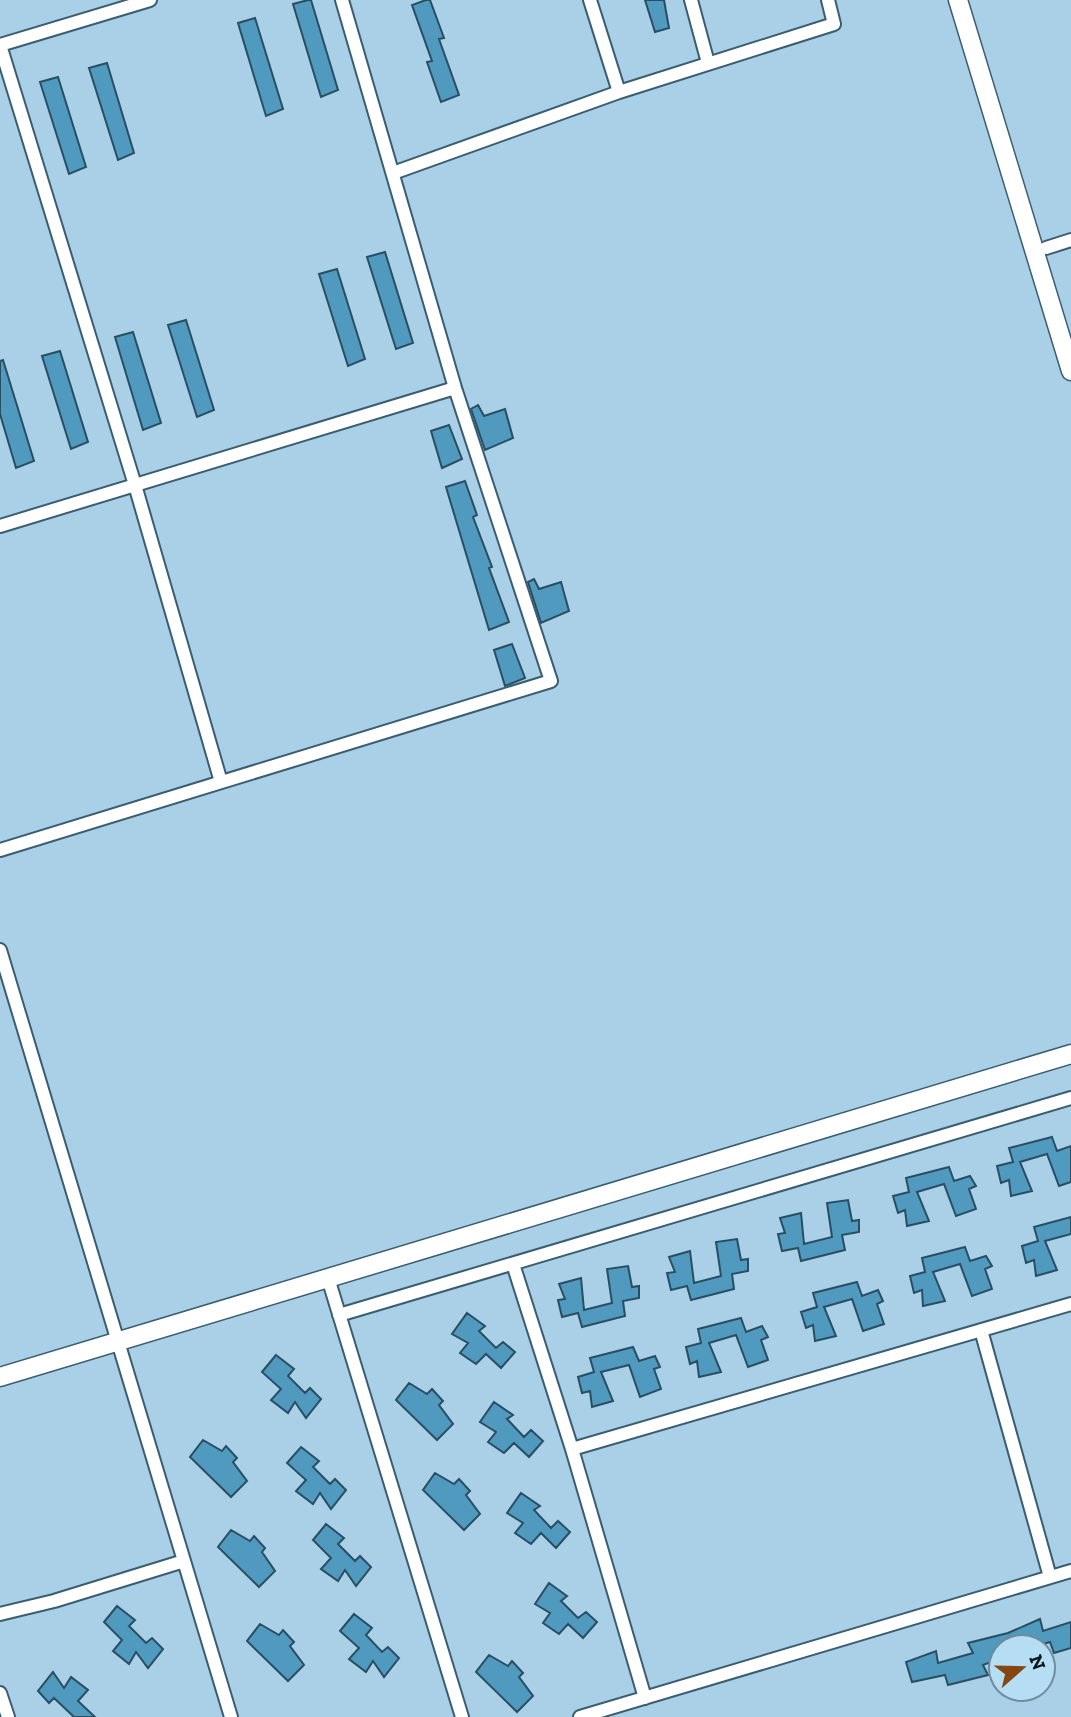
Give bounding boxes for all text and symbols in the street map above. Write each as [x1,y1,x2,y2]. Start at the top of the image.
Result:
north arrow [987,1633,1057,1703]
text: N [1024,1652,1051,1673]

